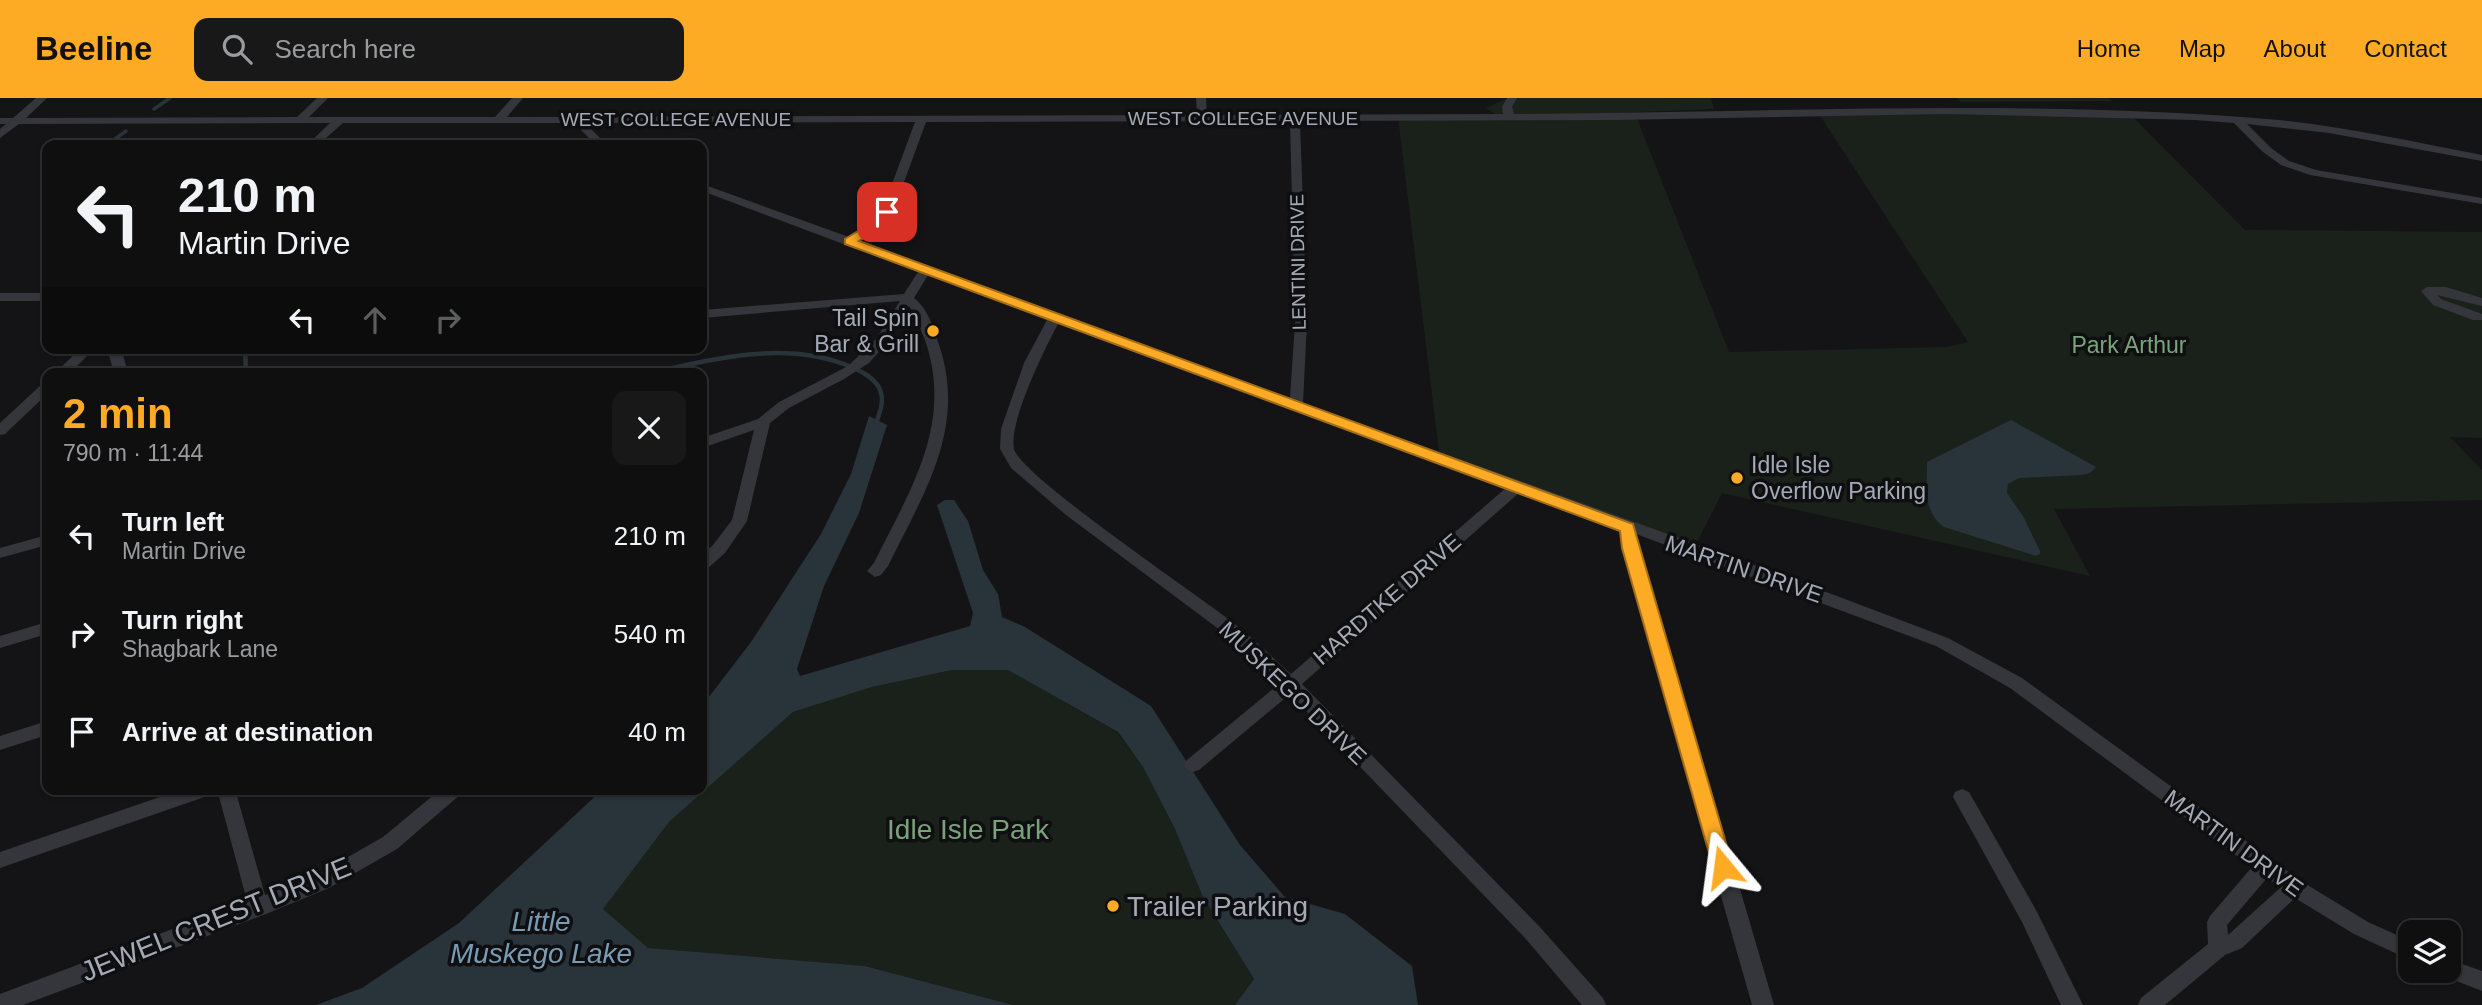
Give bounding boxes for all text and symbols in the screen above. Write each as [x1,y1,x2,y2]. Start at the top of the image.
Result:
search box [194,18,684,81]
text: Beeline [35,30,152,67]
icon: search [218,30,256,68]
text: Search here [274,34,416,64]
text: Home [2077,35,2141,62]
text: Map [2179,35,2226,62]
text: About [2264,35,2326,62]
text: Contact [2364,35,2447,62]
street label: WEST COLLEGE AVENUE [1128,108,1358,129]
street label: WEST COLLEGE AVENUE [561,109,791,130]
icon: left [63,168,154,259]
text: 210 m [178,168,317,222]
pin [857,182,917,242]
icon: arrive [868,193,906,231]
street label: LENTINI DRIVE [1286,194,1310,330]
text: Martin Drive [178,225,350,261]
icon: left [283,301,321,339]
icon: ahead [356,301,394,339]
icon: right [429,301,467,339]
place label: Tail Spin Bar & Grill [814,305,919,357]
marker: Tail Spin Bar & Grill [925,323,941,339]
park label: Park Arthur [2071,332,2187,358]
text: 2 min [63,390,173,437]
button: close [612,391,686,465]
text: 790 m · 11:44 [63,440,203,466]
place label: Idle Isle Overflow Parking [1751,452,1926,504]
marker: Idle Isle Overflow Parking [1729,470,1745,486]
text: Turn left [122,507,224,537]
icon: left [63,517,101,555]
text: 210 m [614,521,686,551]
street label: HARDTKE DRIVE [1308,528,1466,670]
street label: MARTIN DRIVE [1662,530,1826,608]
text: Martin Drive [122,538,246,564]
text: Turn right [122,605,243,635]
icon: right [63,615,101,653]
street label: MUSKEGO DRIVE [1214,616,1372,770]
text: 540 m [614,619,686,649]
text: Shagbark Lane [122,636,278,662]
icon: arrive [63,713,101,751]
text: Arrive at destination [122,717,373,747]
text: 40 m [628,717,686,747]
street label: MARTIN DRIVE [2160,784,2308,902]
park label: Idle Isle Park [887,814,1050,845]
position arrow [1686,830,1760,904]
street label: JEWEL CREST DRIVE [77,851,355,987]
place label: Trailer Parking [1127,891,1308,922]
marker: Trailer Parking [1105,898,1121,914]
water label: Little Muskego Lake [450,906,632,969]
map controls [2398,920,2461,983]
button: layers [2398,920,2461,983]

